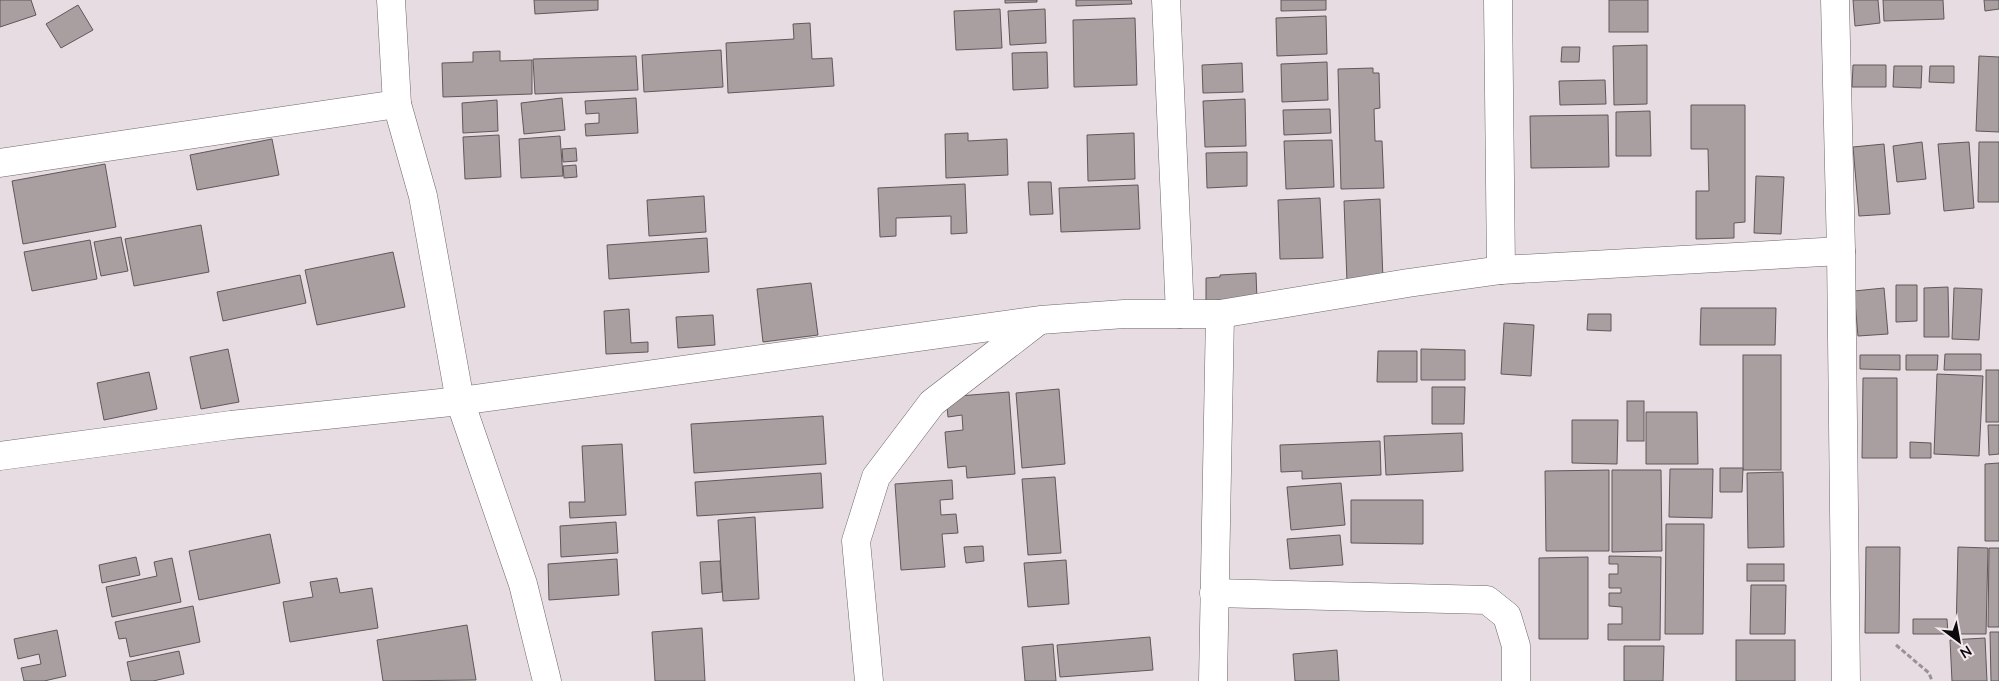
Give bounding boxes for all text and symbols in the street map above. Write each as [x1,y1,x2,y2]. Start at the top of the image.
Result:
north arrow [1934,616,1984,666]
text: N [1957,642,1975,662]

